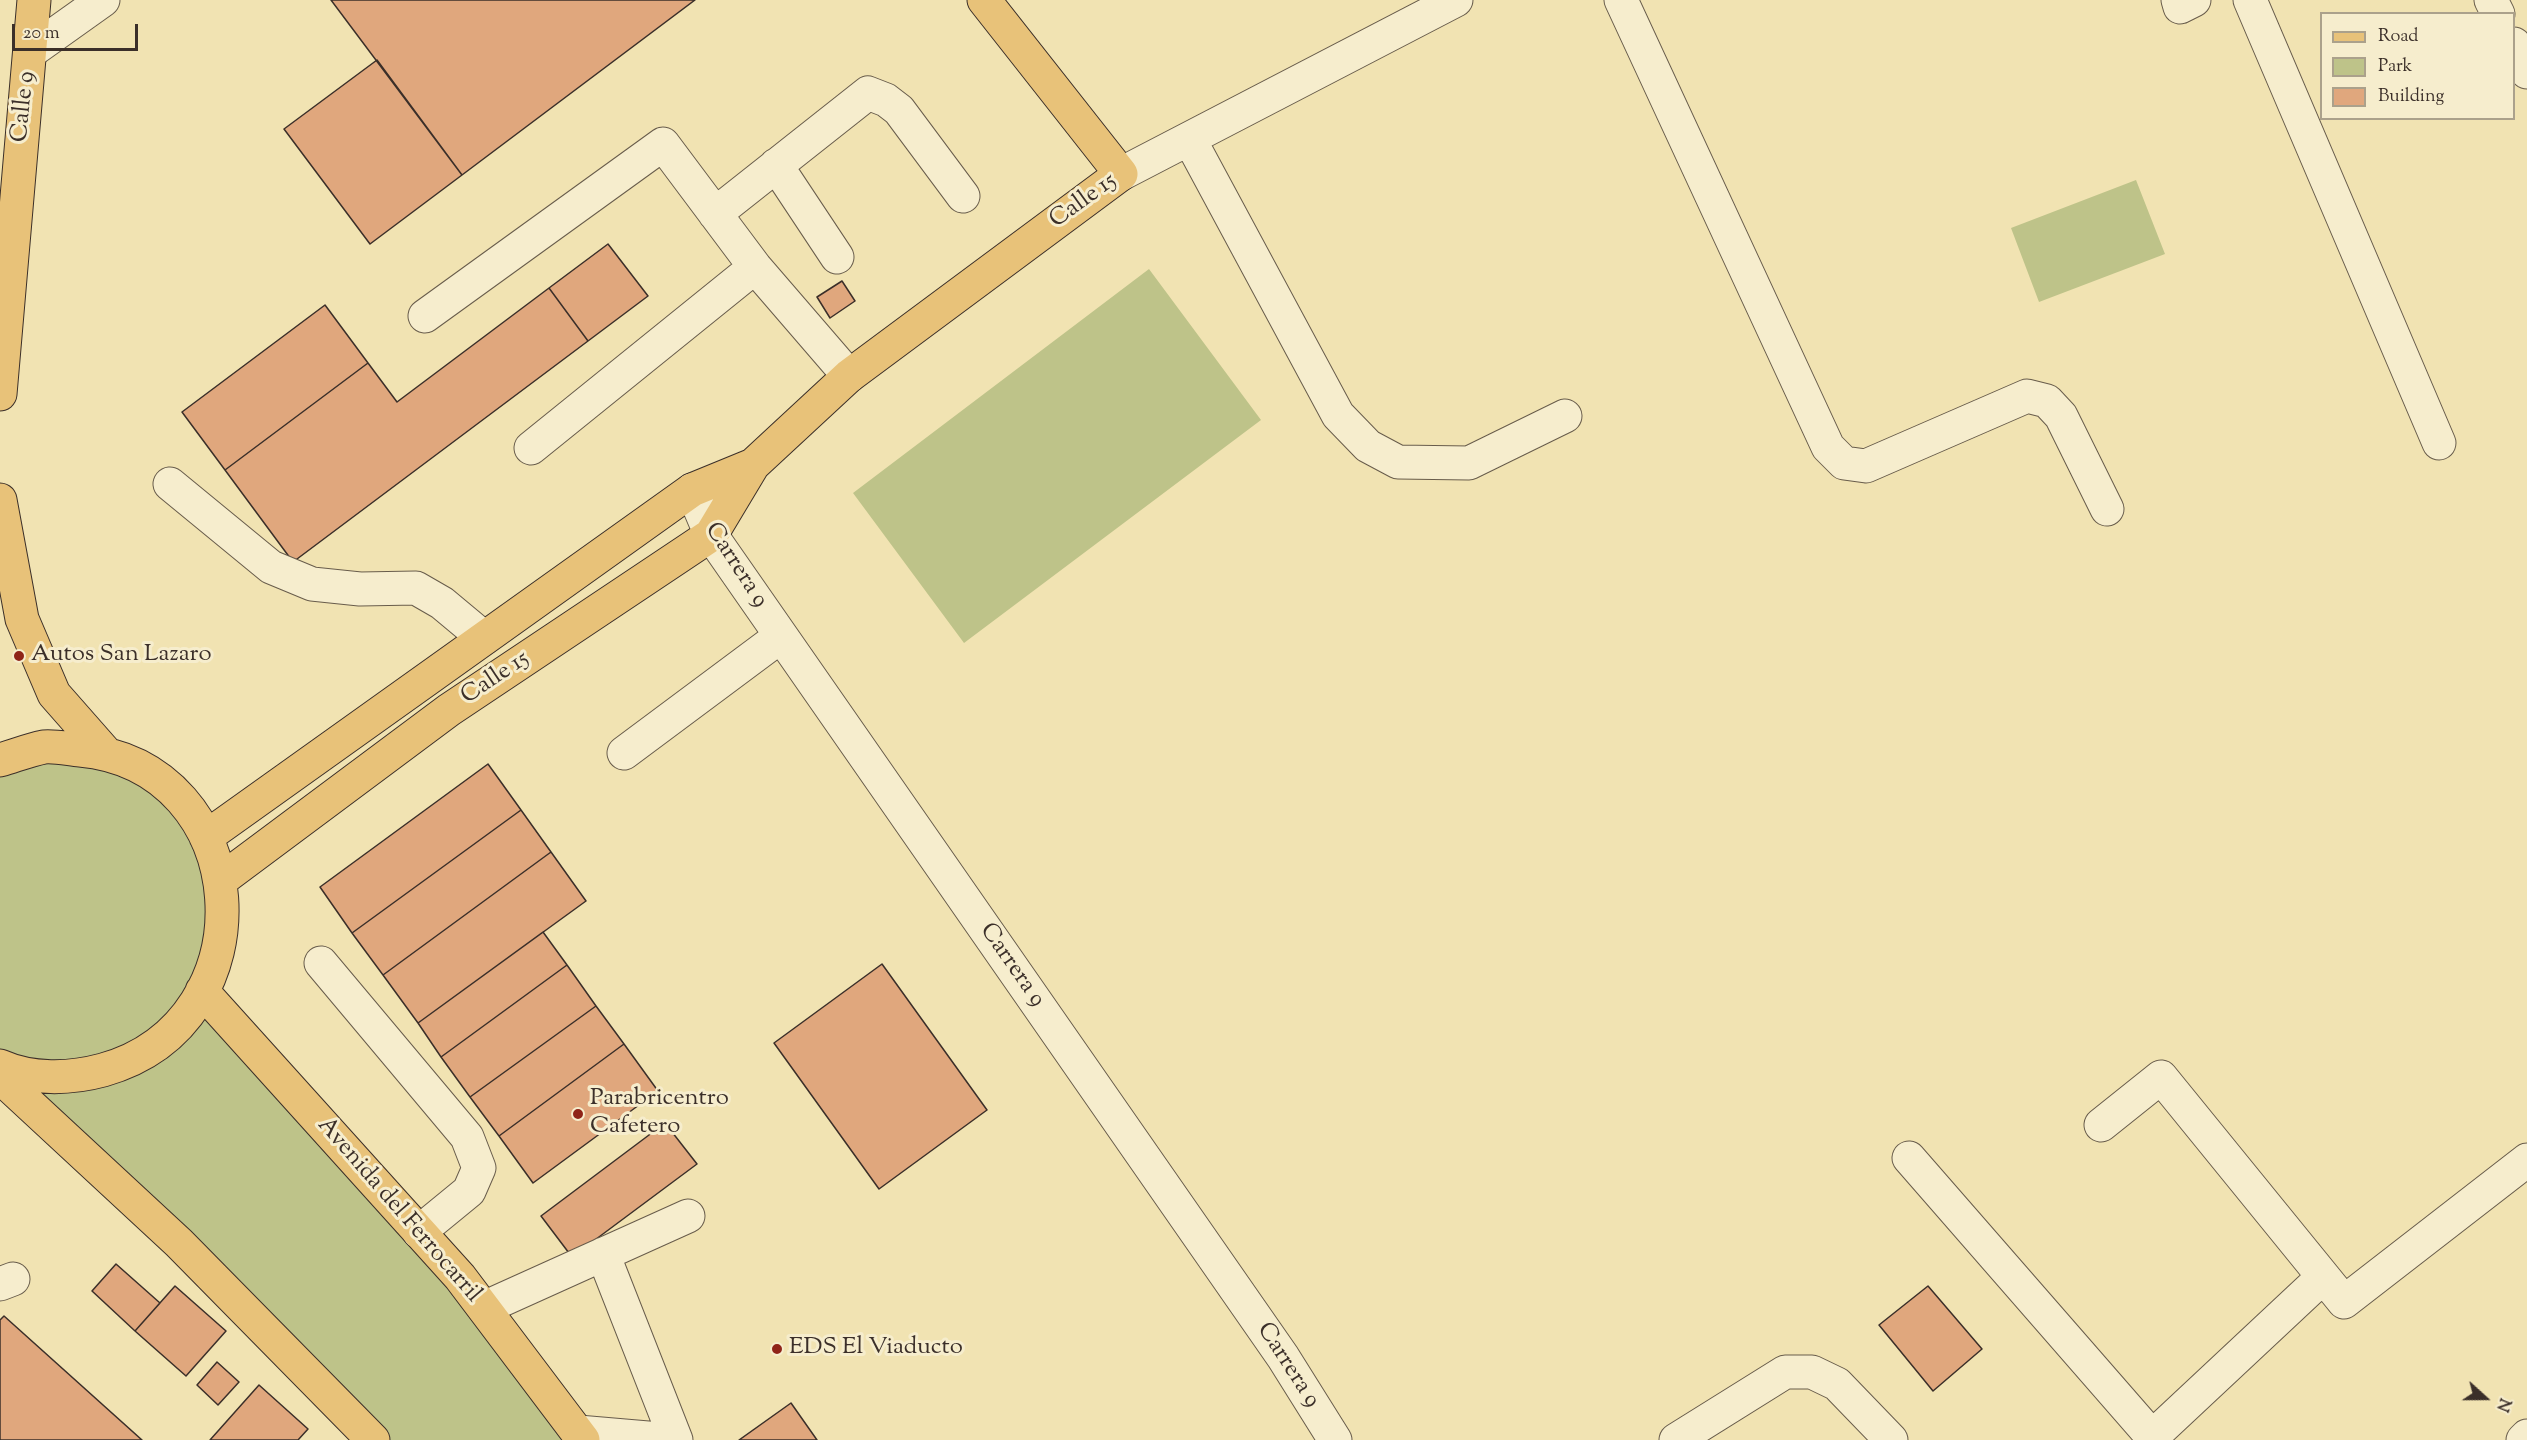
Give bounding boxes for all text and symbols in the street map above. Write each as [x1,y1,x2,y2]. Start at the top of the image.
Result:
scale bar [15,12,141,50]
legend [2320,12,2515,120]
text: 20 m [23,21,60,47]
text: Road [2378,24,2418,50]
text: Park [2378,54,2412,80]
street label: Calle 9 [7,70,43,144]
text: Building [2378,84,2444,110]
street label: Calle 15 [1045,168,1123,236]
street label: Carrera 9 [697,518,773,614]
place label: Autos San Lazaro [31,642,212,670]
street label: Calle 15 [456,646,536,712]
marker: Autos San Lazaro [12,649,26,663]
street label: Carrera 9 [972,919,1050,1013]
place label: Parabricentro Cafetero [590,1086,729,1142]
marker: Parabricentro Cafetero [571,1107,585,1121]
street label: Avenida del Ferrocarril [310,1112,486,1310]
street label: Carrera 9 [1249,1318,1325,1414]
place label: EDS El Viaducto [789,1335,963,1363]
marker: EDS El Viaducto [770,1342,784,1356]
north arrow [2455,1368,2515,1428]
text: N [2489,1395,2515,1415]

